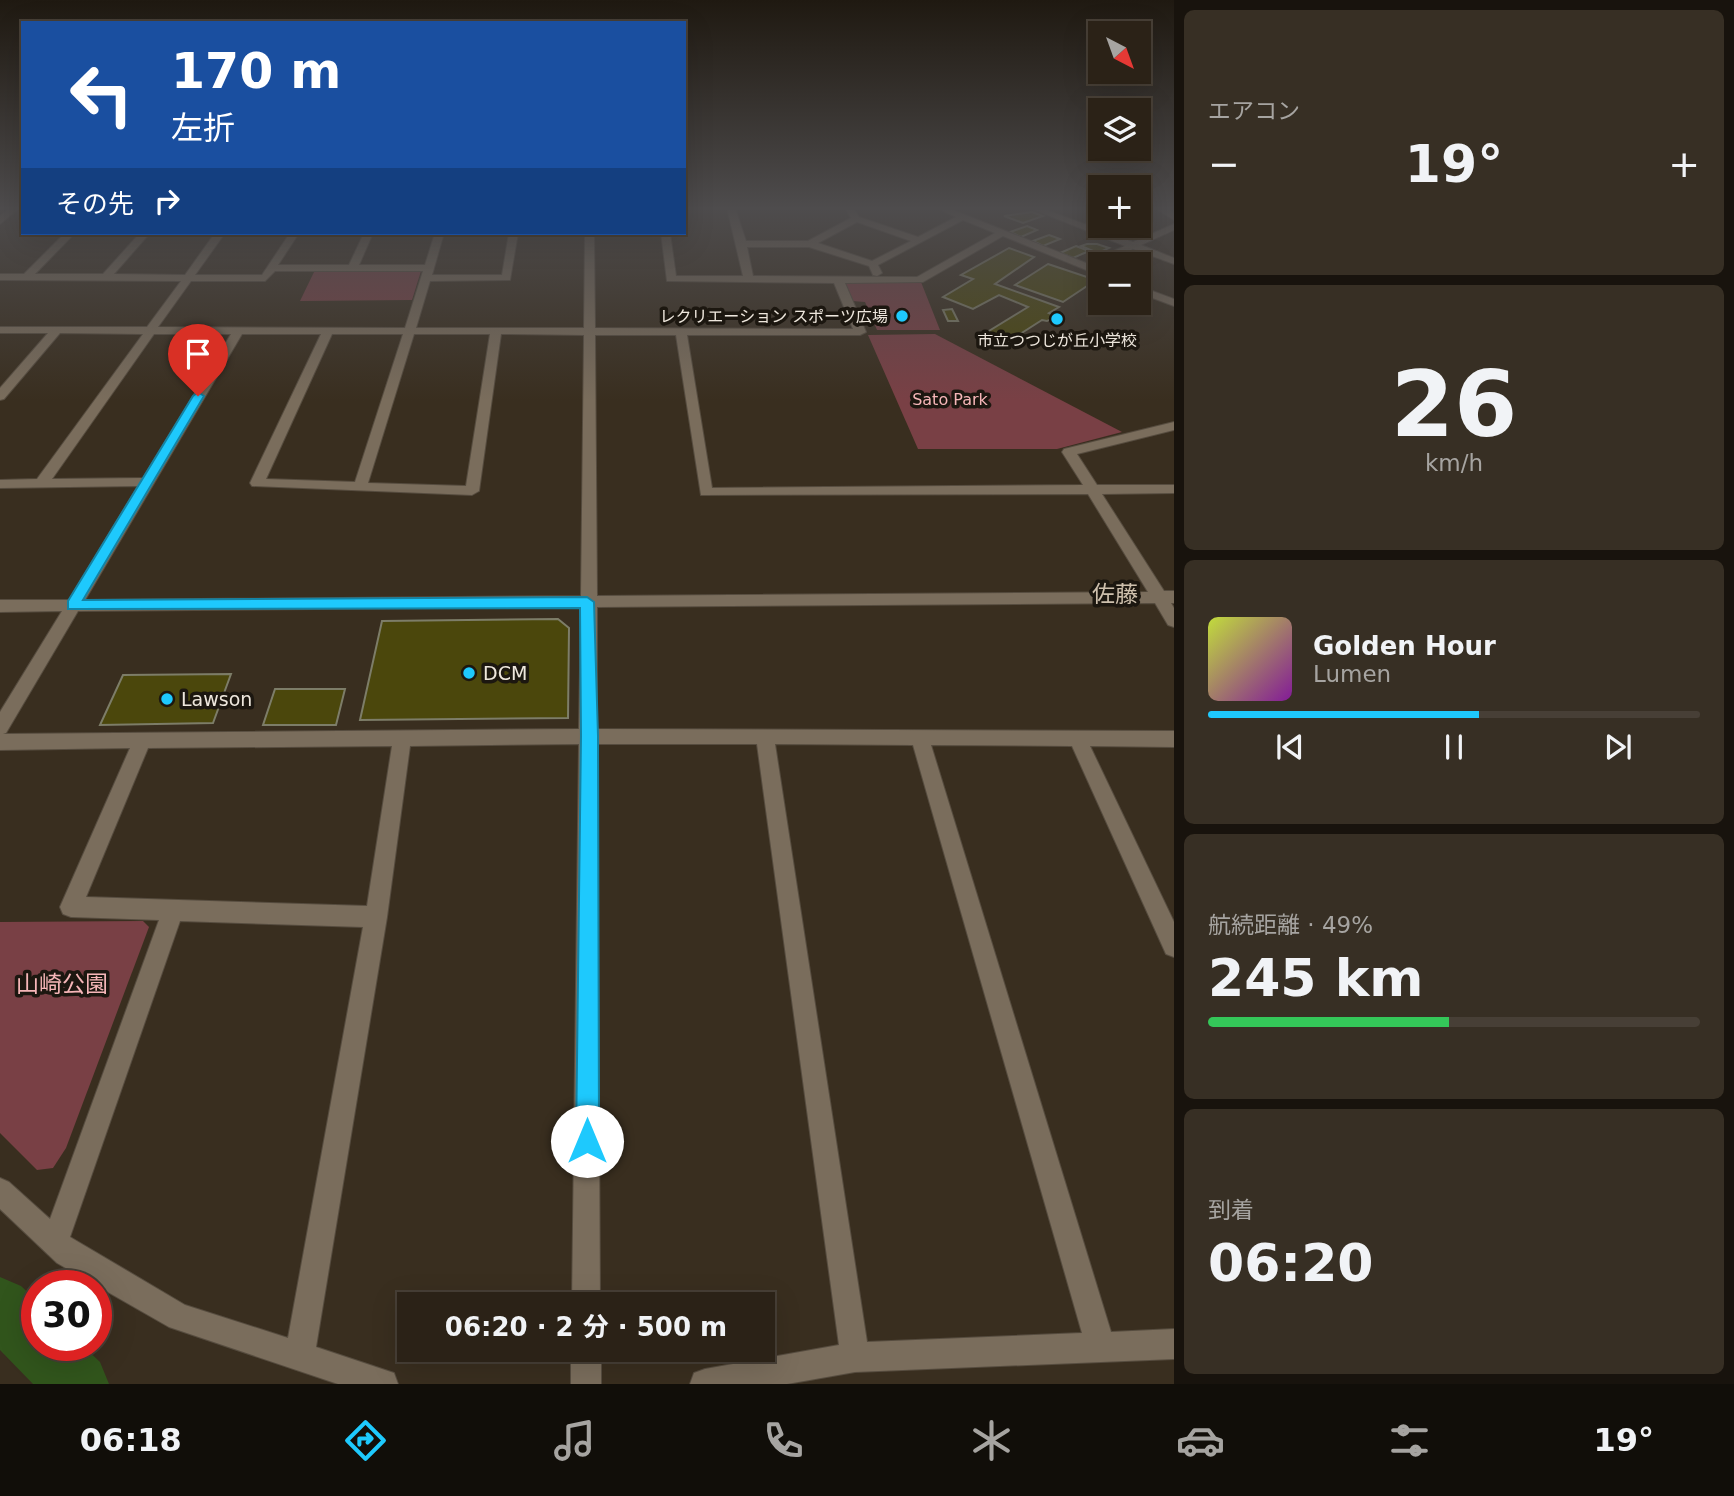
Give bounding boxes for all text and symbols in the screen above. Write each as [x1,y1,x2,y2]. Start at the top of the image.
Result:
north arrow [1088,21,1152,84]
map controls [1088,21,1151,315]
text: 170 m [171,43,341,100]
icon: left [56,49,147,140]
button: layers [1088,98,1151,161]
text: エアコン [1208,98,1300,124]
text: 左折 [171,109,235,147]
text: 19° [1405,134,1503,194]
text: − [1208,142,1240,186]
text: + [1668,142,1700,186]
button: + [1088,175,1151,238]
icon: right [148,182,186,220]
text: その先 [56,189,134,219]
button: − [1088,252,1151,315]
place label: レクリエーション スポーツ広場 [660,307,888,326]
marker: レクリエーション スポーツ広場 [894,308,910,324]
marker: 市立つつじが丘小学校 [1049,311,1065,327]
pin [168,324,228,396]
place label: 市立つつじが丘小学校 [977,331,1137,350]
icon: arrive [179,335,217,373]
text: 26 [1391,352,1517,457]
park label: Sato Park [912,390,989,409]
text: km/h [1425,450,1483,476]
district label: 佐藤 [1092,581,1138,607]
text: Golden Hour [1313,631,1496,661]
text: Lumen [1313,661,1391,687]
place label: DCM [483,662,527,684]
marker: DCM [461,665,477,681]
place label: Lawson [181,688,252,710]
marker: Lawson [159,691,175,707]
icon: previous [1271,728,1309,766]
icon: pause [1435,728,1473,766]
icon: next [1599,728,1637,766]
text: 航続距離 · 49% [1208,912,1373,938]
text: 245 km [1208,948,1423,1008]
park label: 山崎公園 [16,971,108,997]
position arrow [550,1104,624,1178]
text: 到着 [1208,1197,1254,1223]
text: 06:20 [1208,1233,1374,1293]
speed limit sign: 30 [21,1270,112,1361]
text: 06:20 · 2 分 · 500 m [445,1312,727,1342]
icon: directions [341,1416,390,1465]
icon: music [550,1416,599,1465]
icon: phone [759,1416,808,1465]
icon: climate [967,1416,1016,1465]
icon: car [1176,1416,1225,1465]
icon: filters [1385,1416,1434,1465]
text: 06:18 [80,1421,182,1459]
text: 19° [1594,1421,1654,1459]

